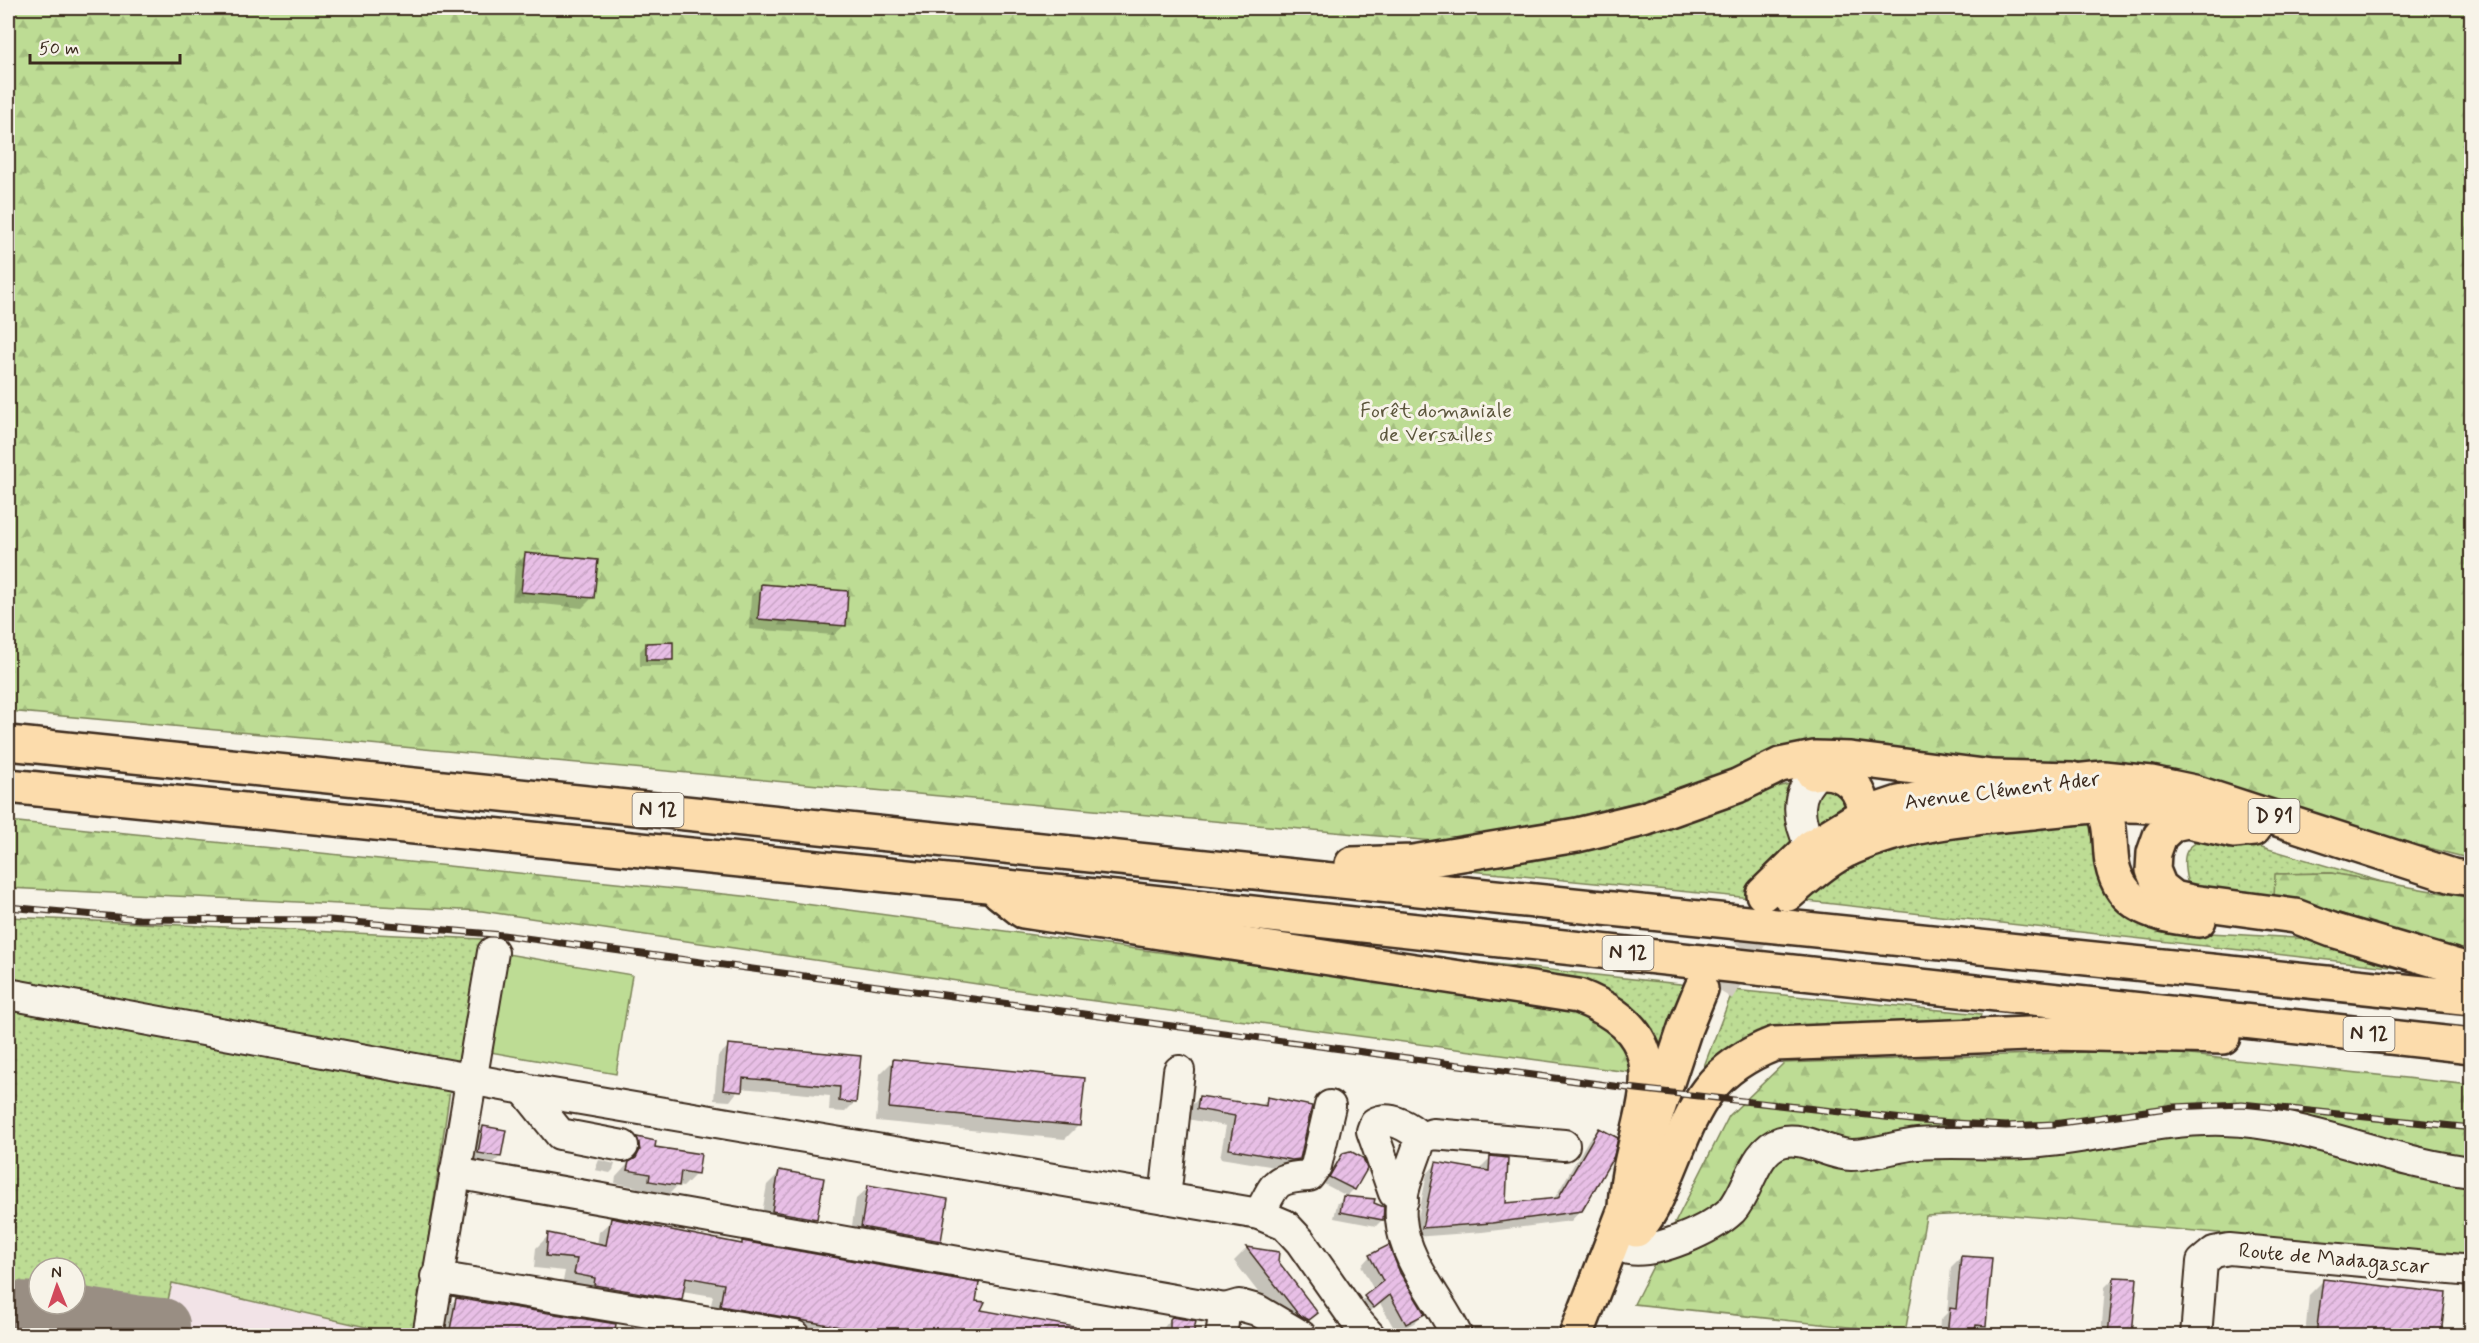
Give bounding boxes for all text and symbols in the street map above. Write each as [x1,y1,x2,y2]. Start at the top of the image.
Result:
scale bar [30,27,180,65]
text: 50 m [39,37,79,61]
park label: Forêt domaniale de Versailles [1360,397,1512,449]
street label: Avenue Clément Ader [1903,765,2102,817]
road number: N 12 [632,793,684,827]
road number: D 91 [2248,799,2300,833]
road number: N 12 [1602,936,1654,970]
road number: N 12 [2344,1017,2394,1051]
street label: Route de Madagascar [2238,1237,2431,1282]
north arrow [27,1256,87,1316]
text: N [51,1262,62,1283]

